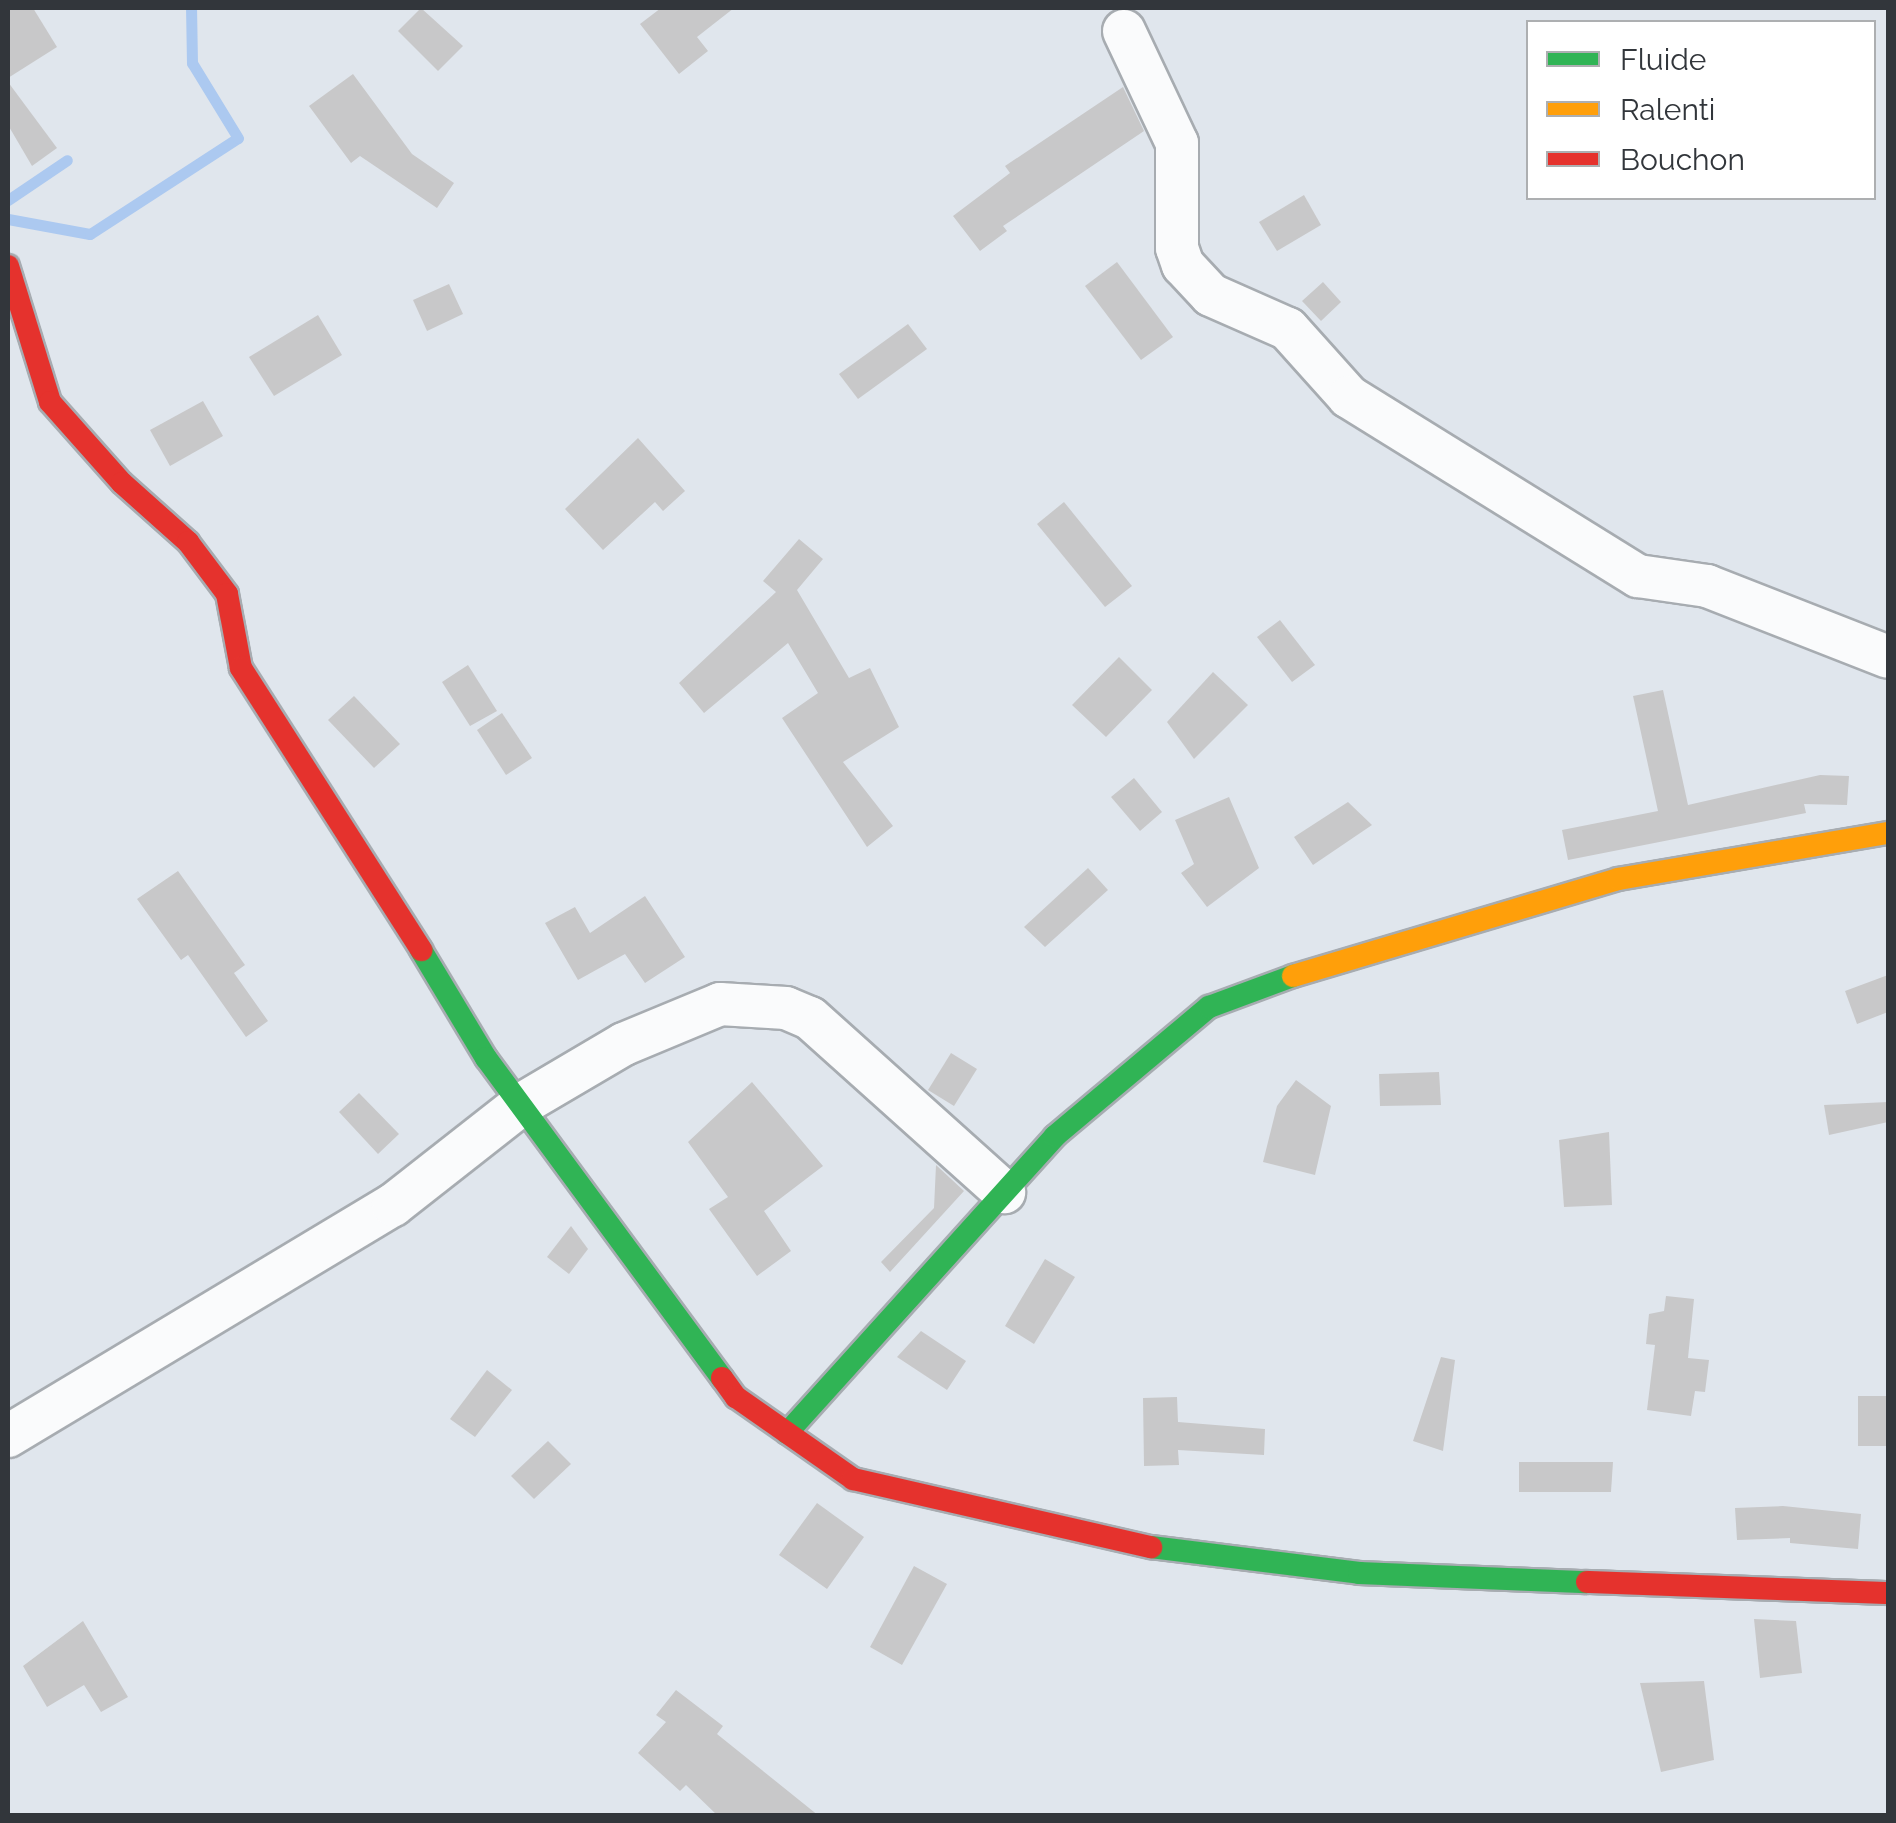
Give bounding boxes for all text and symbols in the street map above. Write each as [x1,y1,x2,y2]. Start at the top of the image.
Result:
legend [1526,20,1876,200]
text: Fluide [1620,42,1706,77]
text: Ralenti [1620,92,1715,127]
text: Bouchon [1620,142,1745,177]

